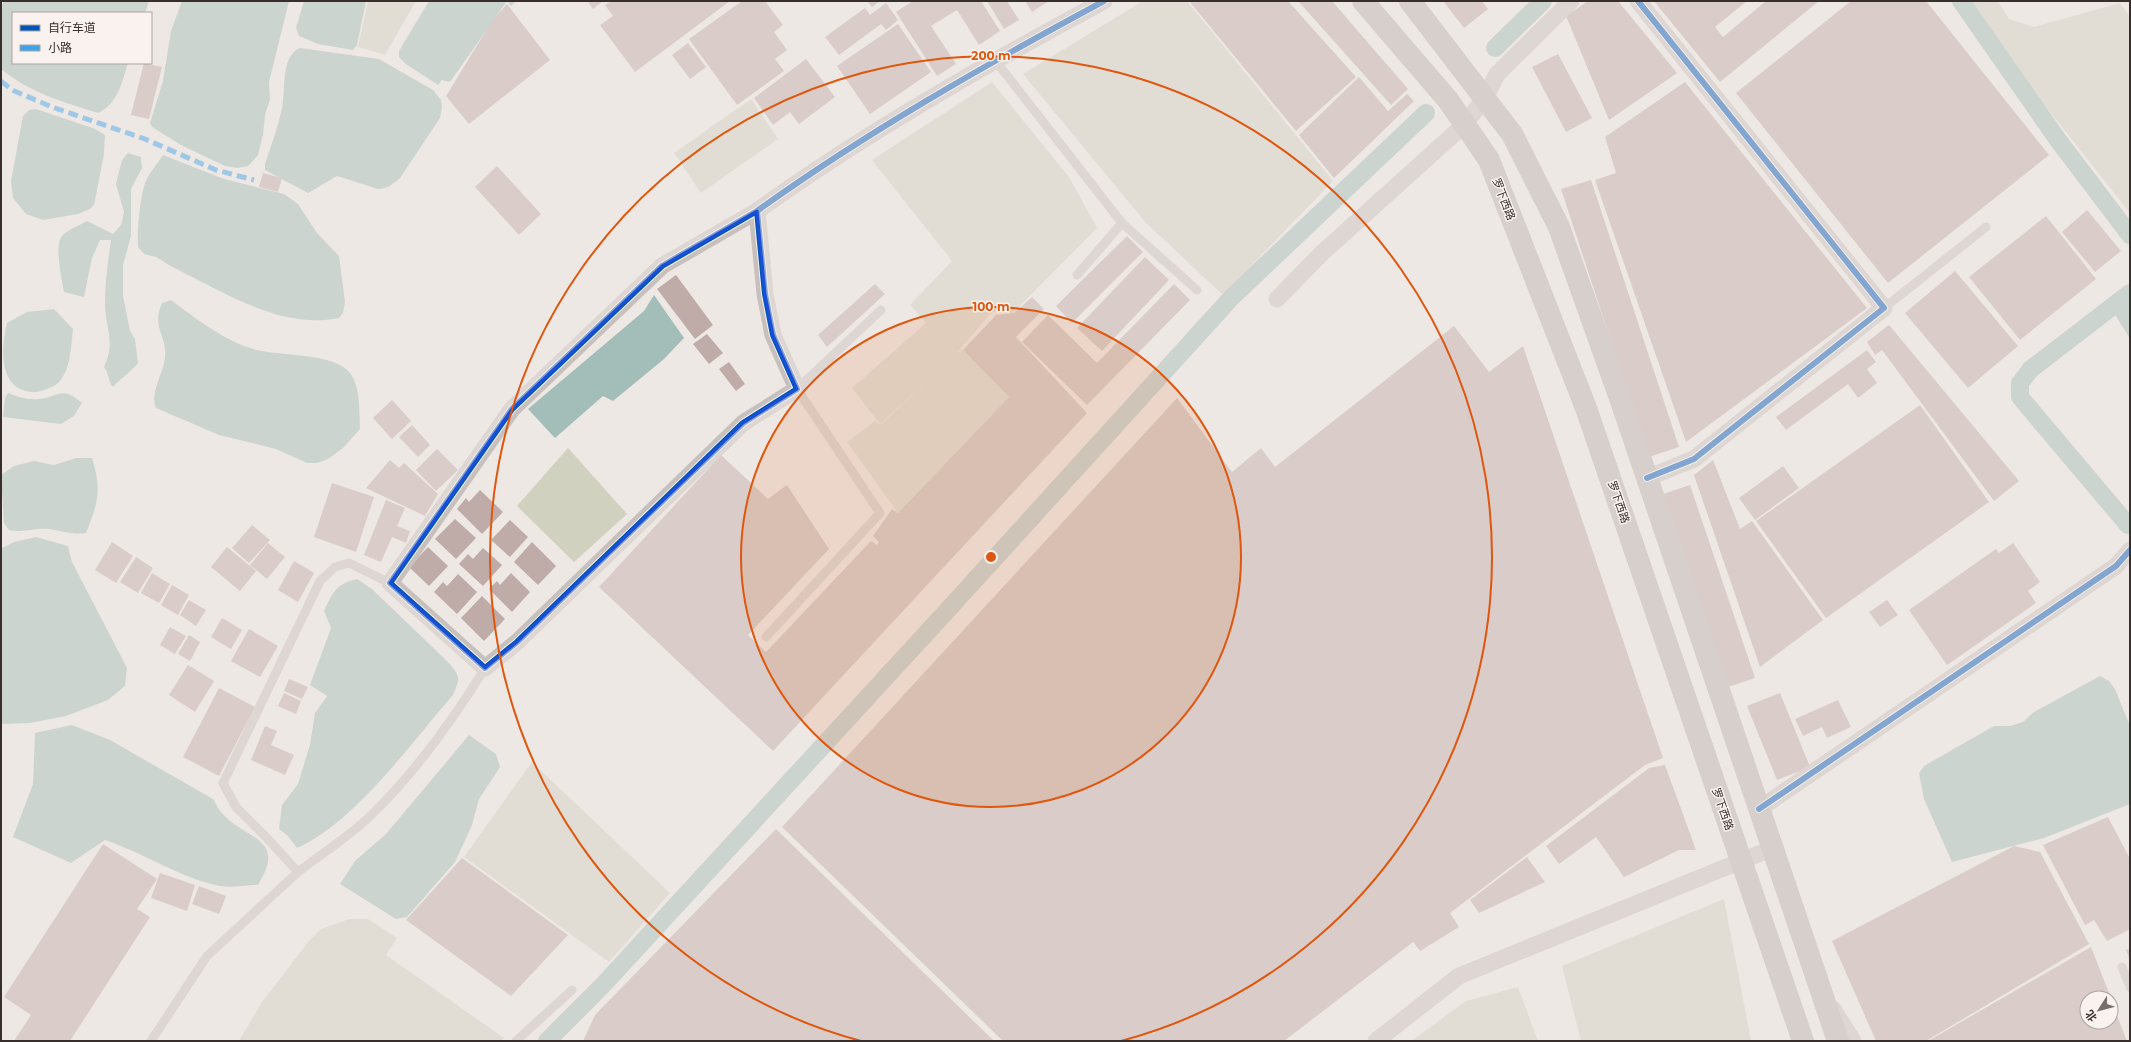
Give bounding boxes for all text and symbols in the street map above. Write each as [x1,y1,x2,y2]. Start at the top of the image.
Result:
legend [12,12,152,64]
text: 自行车道 [48,20,96,35]
text: 小路 [48,40,72,55]
text: 200 m [971,48,1011,63]
street label: 罗下西路 [1490,176,1518,222]
text: 100 m [973,299,1009,314]
street label: 罗下西路 [1605,479,1633,525]
centre of rings [984,550,998,564]
street label: 罗下西路 [1709,786,1737,832]
north arrow [2079,990,2119,1030]
text: 北 [2082,1007,2100,1024]

